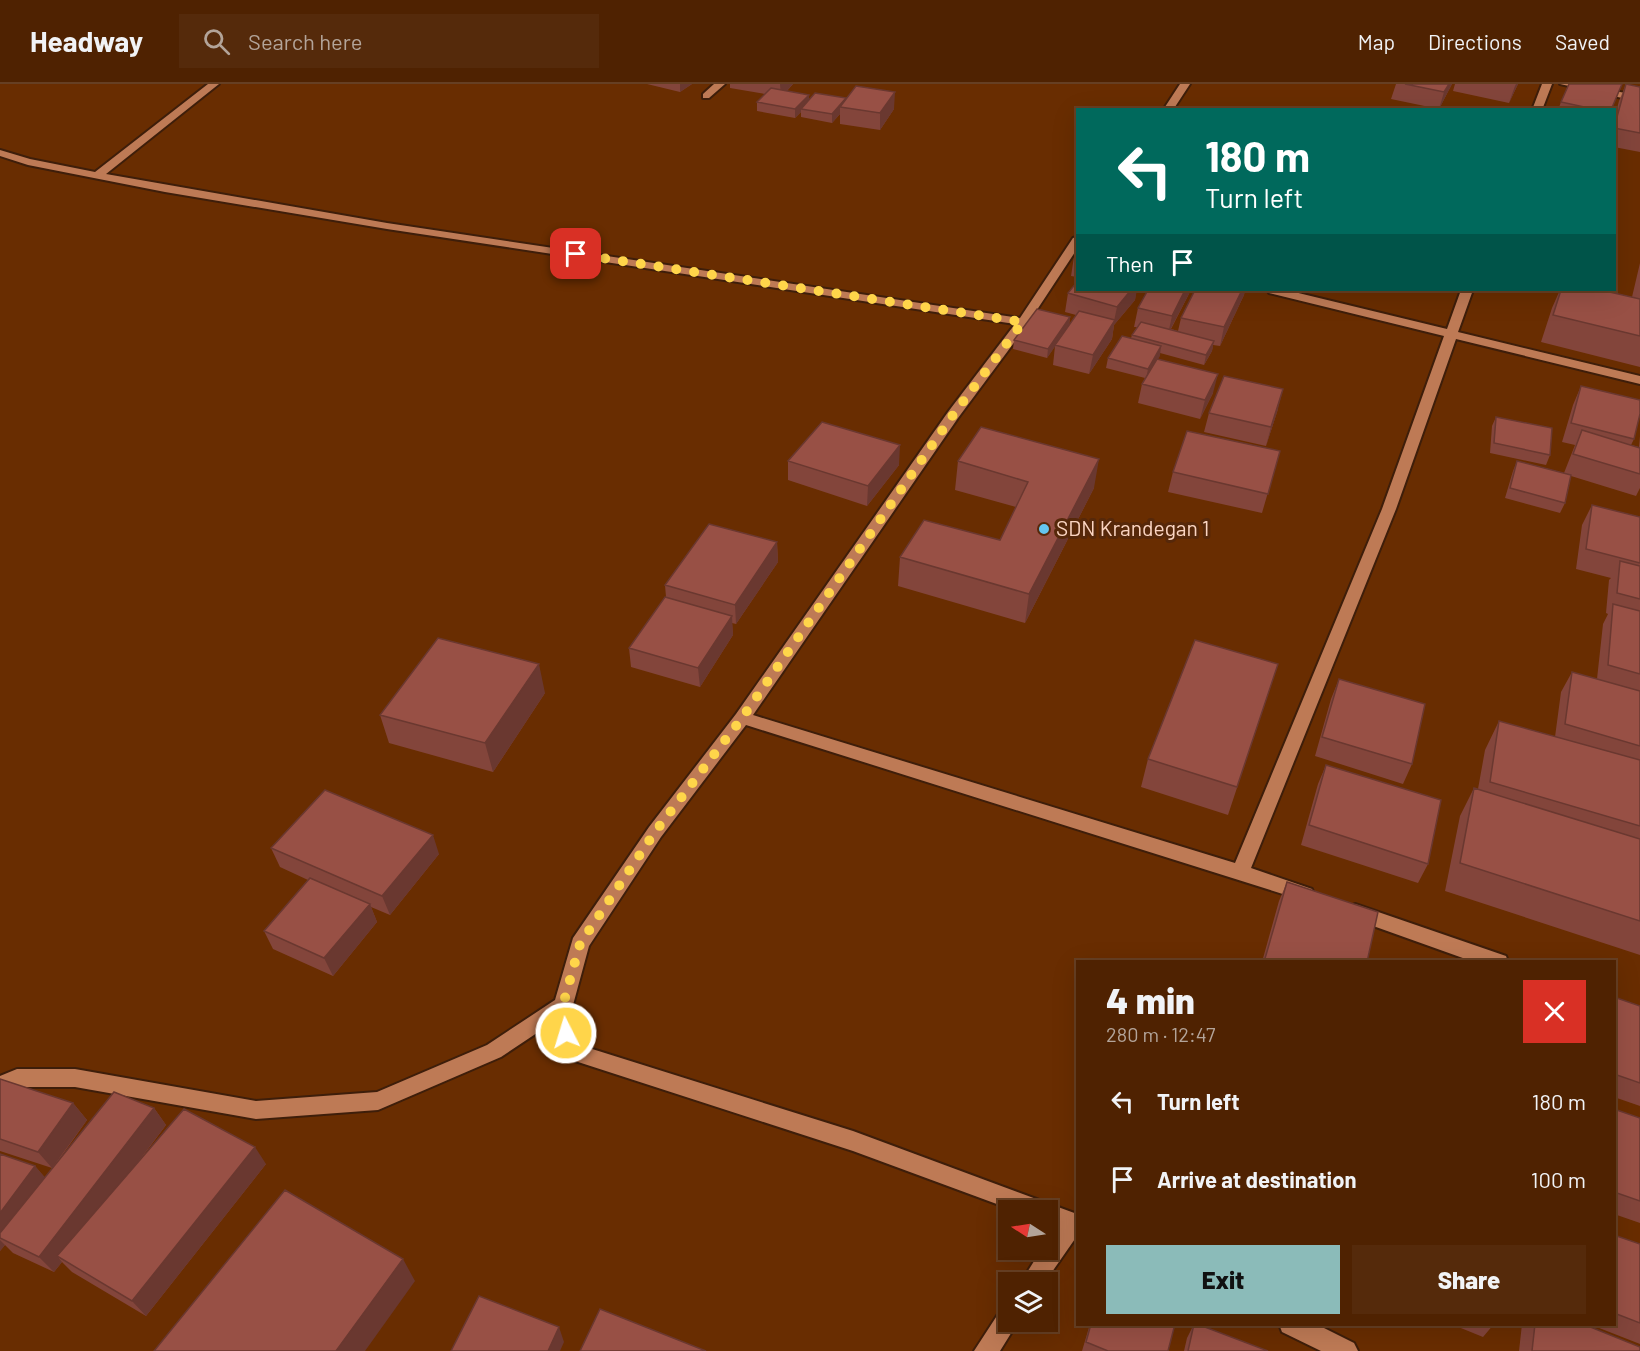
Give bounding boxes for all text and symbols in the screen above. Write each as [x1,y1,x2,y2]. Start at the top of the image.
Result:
search box [179,14,599,68]
text: Headway [30,24,143,58]
icon: search [200,25,233,58]
text: Search here [248,28,362,54]
text: Map [1358,29,1395,54]
text: Directions [1428,29,1522,54]
text: Saved [1555,29,1610,54]
text: 180 m [1205,130,1310,180]
icon: left [1106,132,1184,210]
text: Turn left [1205,181,1303,213]
pin [550,228,601,279]
icon: arrive [559,237,592,270]
icon: arrive [1166,246,1199,279]
text: Then [1106,250,1154,276]
place label: SDN Krandegan 1 [1056,515,1209,540]
marker: SDN Krandegan 1 [1037,522,1051,536]
text: 4 min [1106,978,1195,1021]
button: close [1523,980,1586,1043]
position arrow [534,1001,598,1065]
text: 280 m · 12:47 [1106,1022,1216,1046]
icon: left [1106,1085,1139,1118]
text: Turn left [1157,1088,1240,1114]
text: 180 m [1532,1088,1586,1114]
icon: arrive [1106,1163,1139,1196]
text: Arrive at destination [1157,1166,1356,1192]
text: 100 m [1531,1166,1586,1192]
north arrow [998,1200,1058,1260]
map controls [998,1200,1058,1332]
button: Exit [1106,1245,1340,1314]
button: Share [1352,1245,1586,1314]
button: layers [998,1272,1058,1332]

